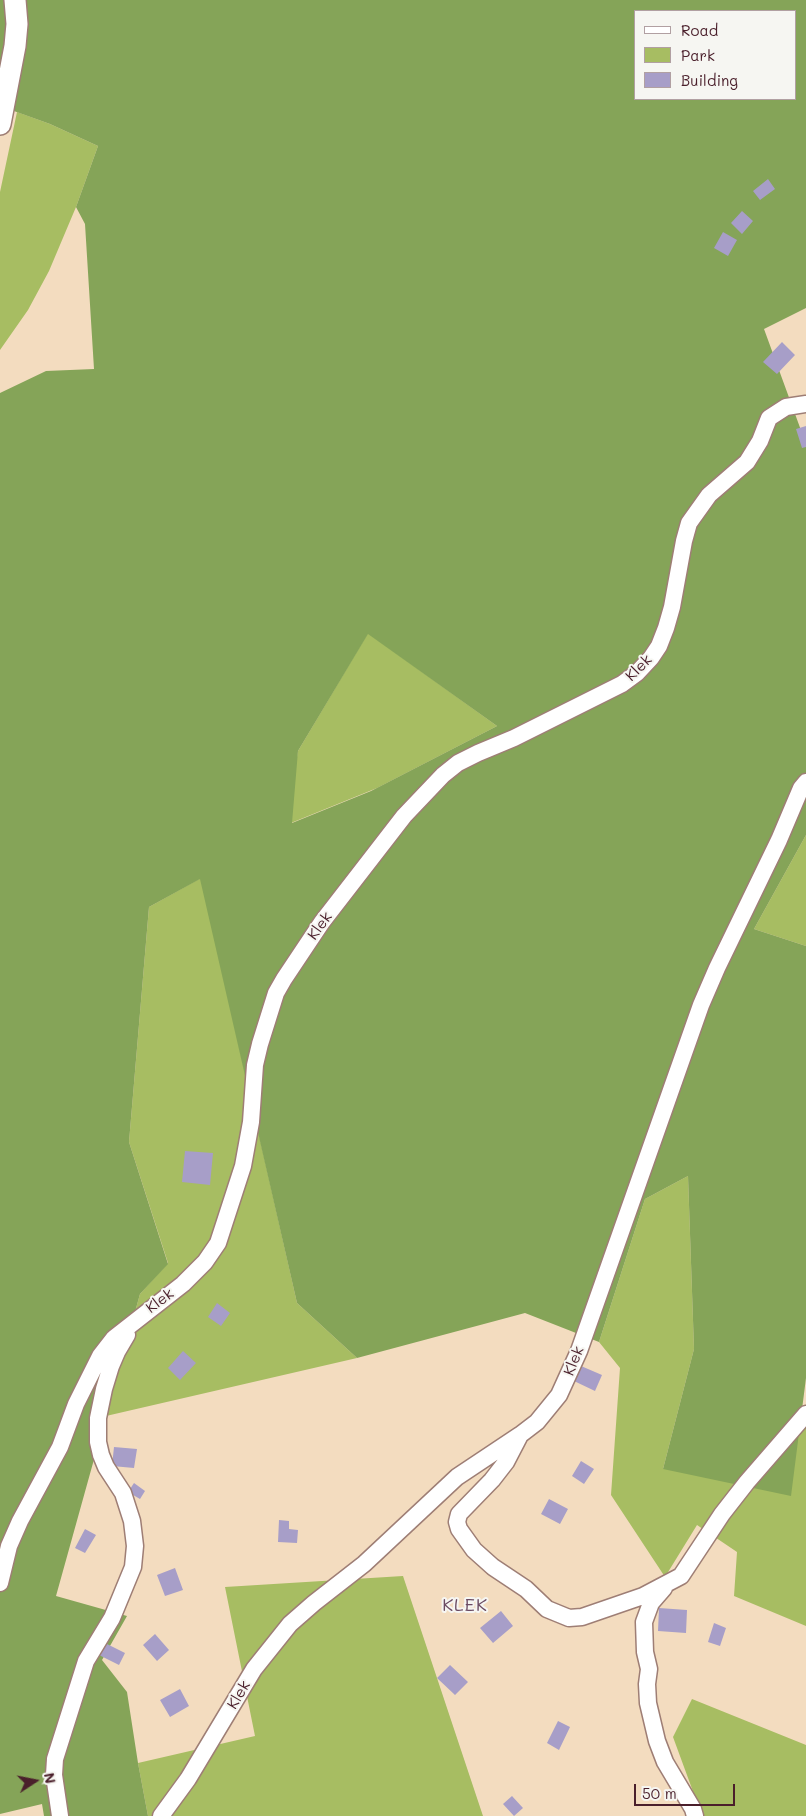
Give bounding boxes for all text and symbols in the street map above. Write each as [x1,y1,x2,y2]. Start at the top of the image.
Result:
legend [634,10,796,100]
text: Road [681,20,718,40]
text: Park [681,45,715,65]
text: Building [681,70,738,90]
street label: Klek [622,651,656,685]
street label: Klek [304,909,336,943]
street label: Klek [143,1285,177,1317]
street label: Klek [560,1344,588,1378]
district label: KLEK [442,1594,488,1616]
street label: Klek [224,1677,254,1713]
north arrow [10,1756,60,1806]
text: N [40,1771,61,1785]
scale bar [636,1774,737,1806]
text: 50 m [642,1783,677,1803]

